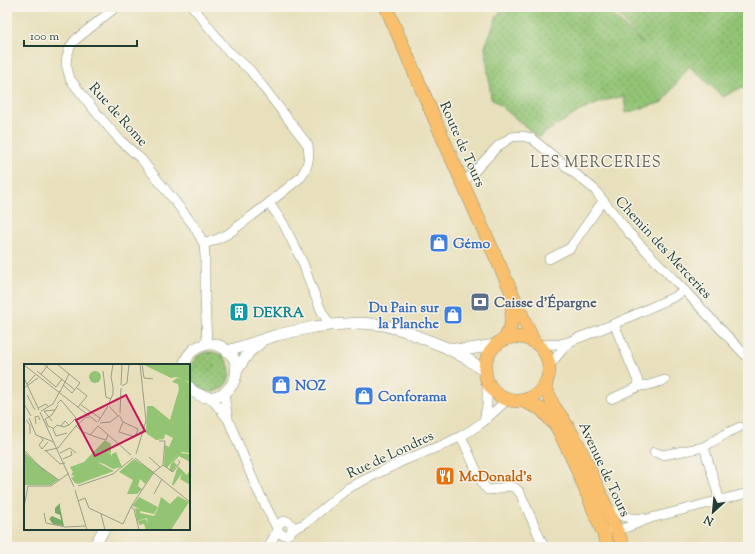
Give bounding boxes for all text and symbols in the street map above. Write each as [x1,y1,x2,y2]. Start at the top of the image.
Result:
scale bar [24,22,137,48]
text: 100 m [30,28,59,46]
street label: Rue de Rome [83,79,152,152]
street label: Route de Tours [433,99,489,191]
district label: LES MERCERIES [530,153,662,174]
street label: Chemin des Merceries [610,193,716,304]
shop icon: Gémo [428,232,450,254]
place label: Gémo [453,235,490,255]
bank icon: Caisse d'Épargne [469,291,491,313]
place label: Caisse d'Épargne [494,293,597,314]
place label: Du Pain sur la Planche [369,299,440,335]
building icon: DEKRA [228,301,250,323]
place label: DEKRA [253,304,305,324]
shop icon: Du Pain sur la Planche [442,304,464,326]
inset map [24,364,190,530]
shop icon: NOZ [270,374,292,396]
place label: NOZ [295,377,326,397]
shop icon: Conforama [353,385,375,407]
place label: Conforama [378,388,447,408]
street label: Avenue de Tours [573,419,634,520]
street label: Rue de Londres [344,427,438,485]
restaurant icon: McDonald's [434,465,456,487]
place label: McDonald's [459,468,532,488]
north arrow [693,492,733,532]
text: N [701,511,717,530]

